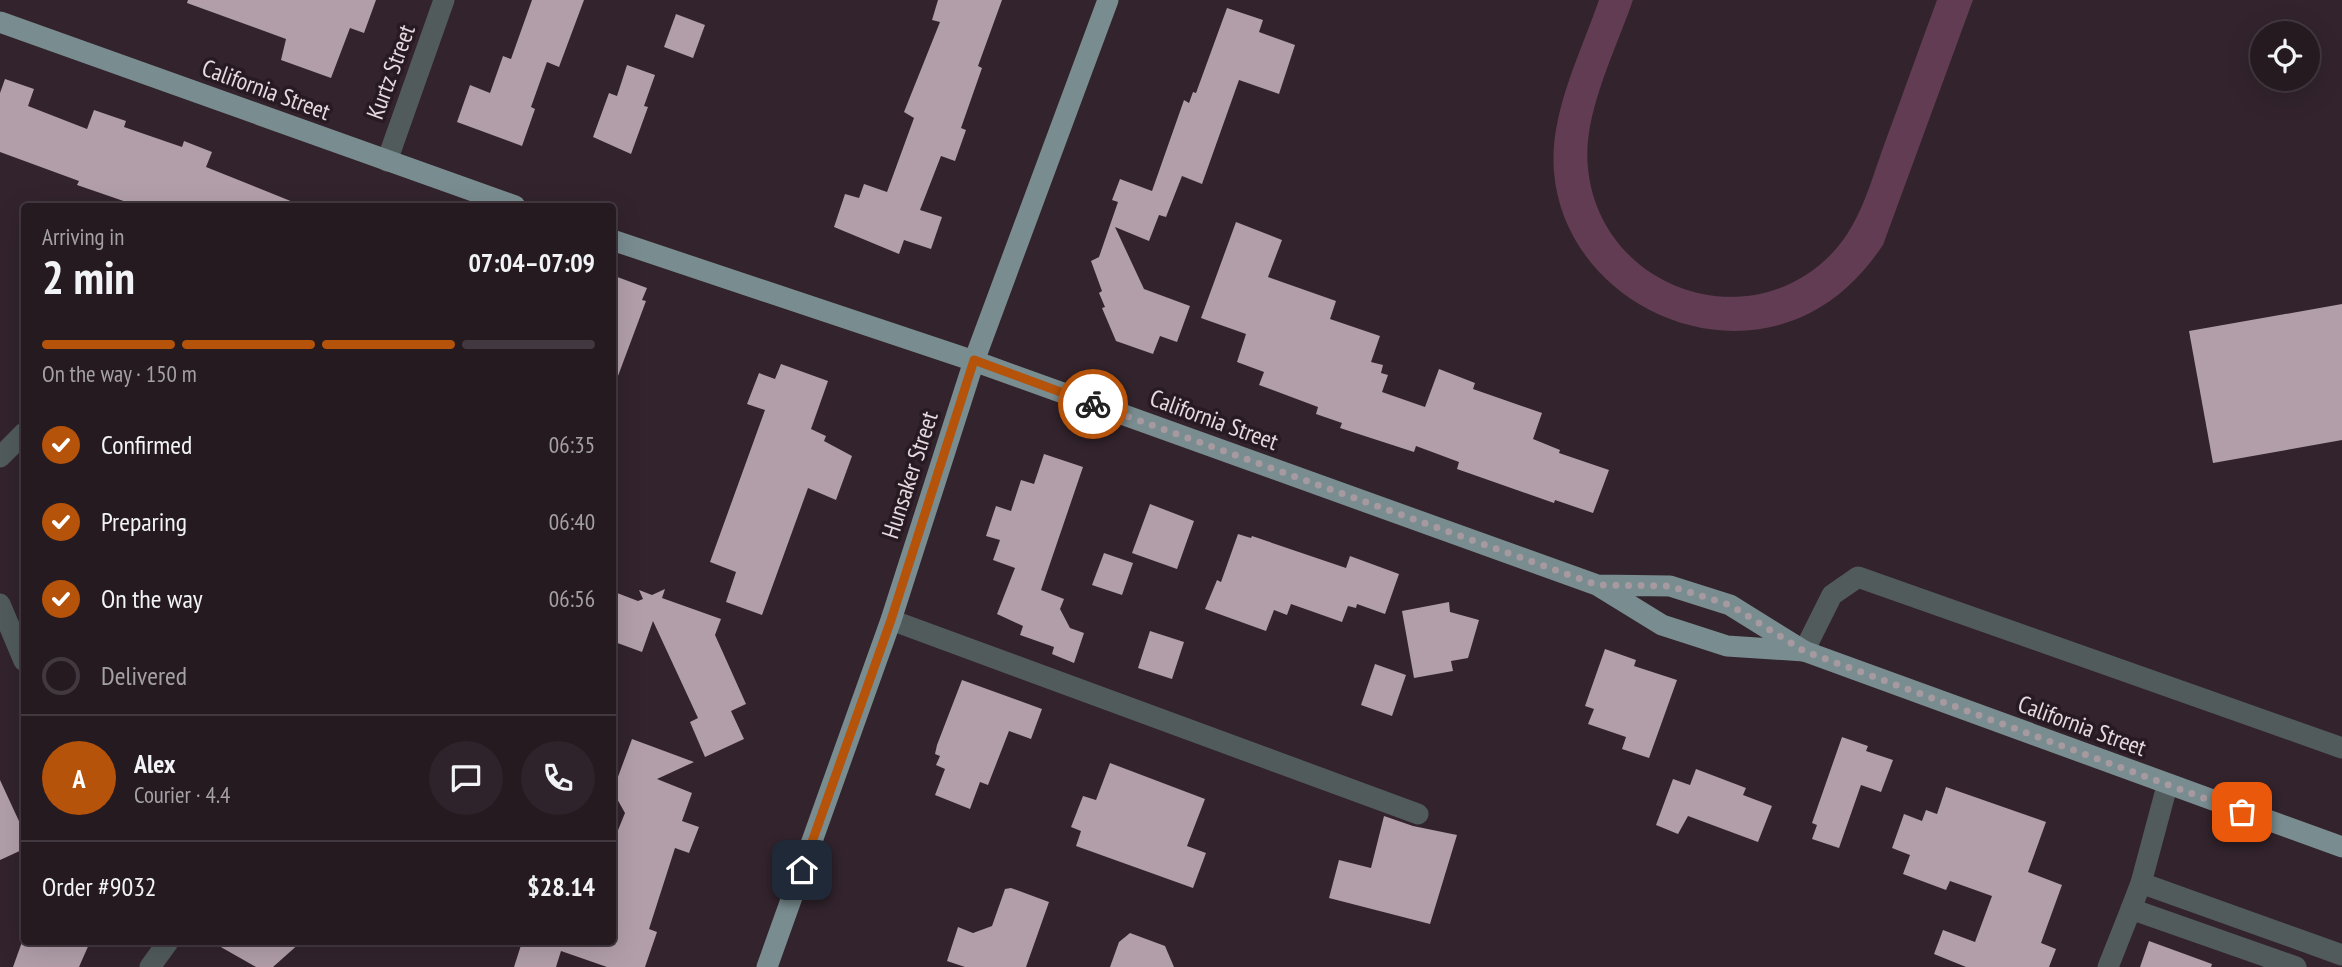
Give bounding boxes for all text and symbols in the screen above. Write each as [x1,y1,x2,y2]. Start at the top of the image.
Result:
street label: Kurtz Street [359,20,422,123]
map controls [2250,21,2320,91]
button: locate [2250,21,2320,91]
street label: California Street [198,52,335,127]
text: Arriving in [42,222,124,251]
text: 07:04–07:09 [468,246,595,279]
text: 2 min [42,247,135,307]
text: On the way · 150 m [42,359,197,388]
courier [1058,369,1128,439]
street label: California Street [1146,382,1283,457]
icon: bike [1074,385,1112,423]
street label: Hunsaker Street [874,407,945,542]
icon: check [42,426,80,464]
text: Confirmed [101,428,192,461]
text: 06:35 [549,430,595,459]
icon: check [42,503,80,541]
text: Preparing [101,505,187,538]
text: 06:40 [549,507,595,536]
icon: check [42,580,80,618]
text: On the way [101,582,203,615]
text: 06:56 [549,584,595,613]
text: Delivered [101,659,187,692]
street label: California Street [2014,688,2151,763]
button: chat [429,741,503,815]
button: phone [521,741,595,815]
text: Alex [134,747,175,780]
text: A [72,762,86,795]
text: Courier · 4.4 [134,780,230,809]
pin [2212,782,2272,842]
icon: bag [2223,793,2261,831]
pin [772,840,832,900]
icon: home [783,851,821,889]
text: Order #9032 [42,870,157,903]
text: $28.14 [527,870,595,903]

